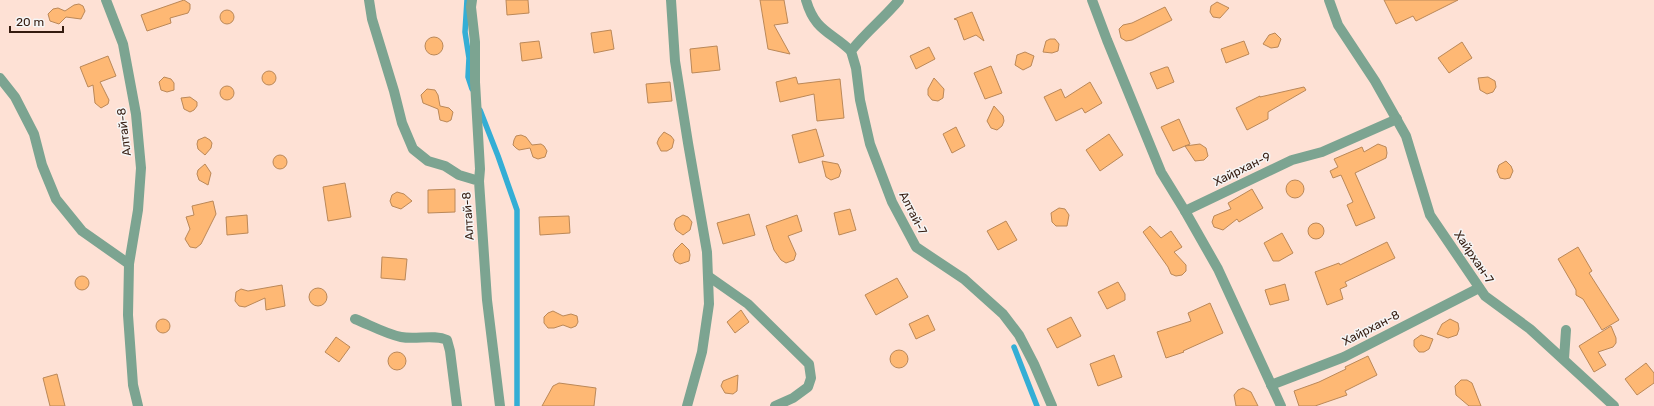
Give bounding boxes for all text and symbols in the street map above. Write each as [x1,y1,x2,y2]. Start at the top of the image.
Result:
scale bar [10,8,63,34]
text: 20 m [16,15,44,29]
street label: Алтай-8 [114,107,134,157]
street label: Хайрхан-9 [1211,149,1273,189]
street label: Алтай-7 [896,189,930,237]
street label: Алтай-8 [459,191,477,241]
street label: Хайрхан-7 [1451,228,1497,286]
street label: Хайрхан-8 [1340,308,1402,348]

